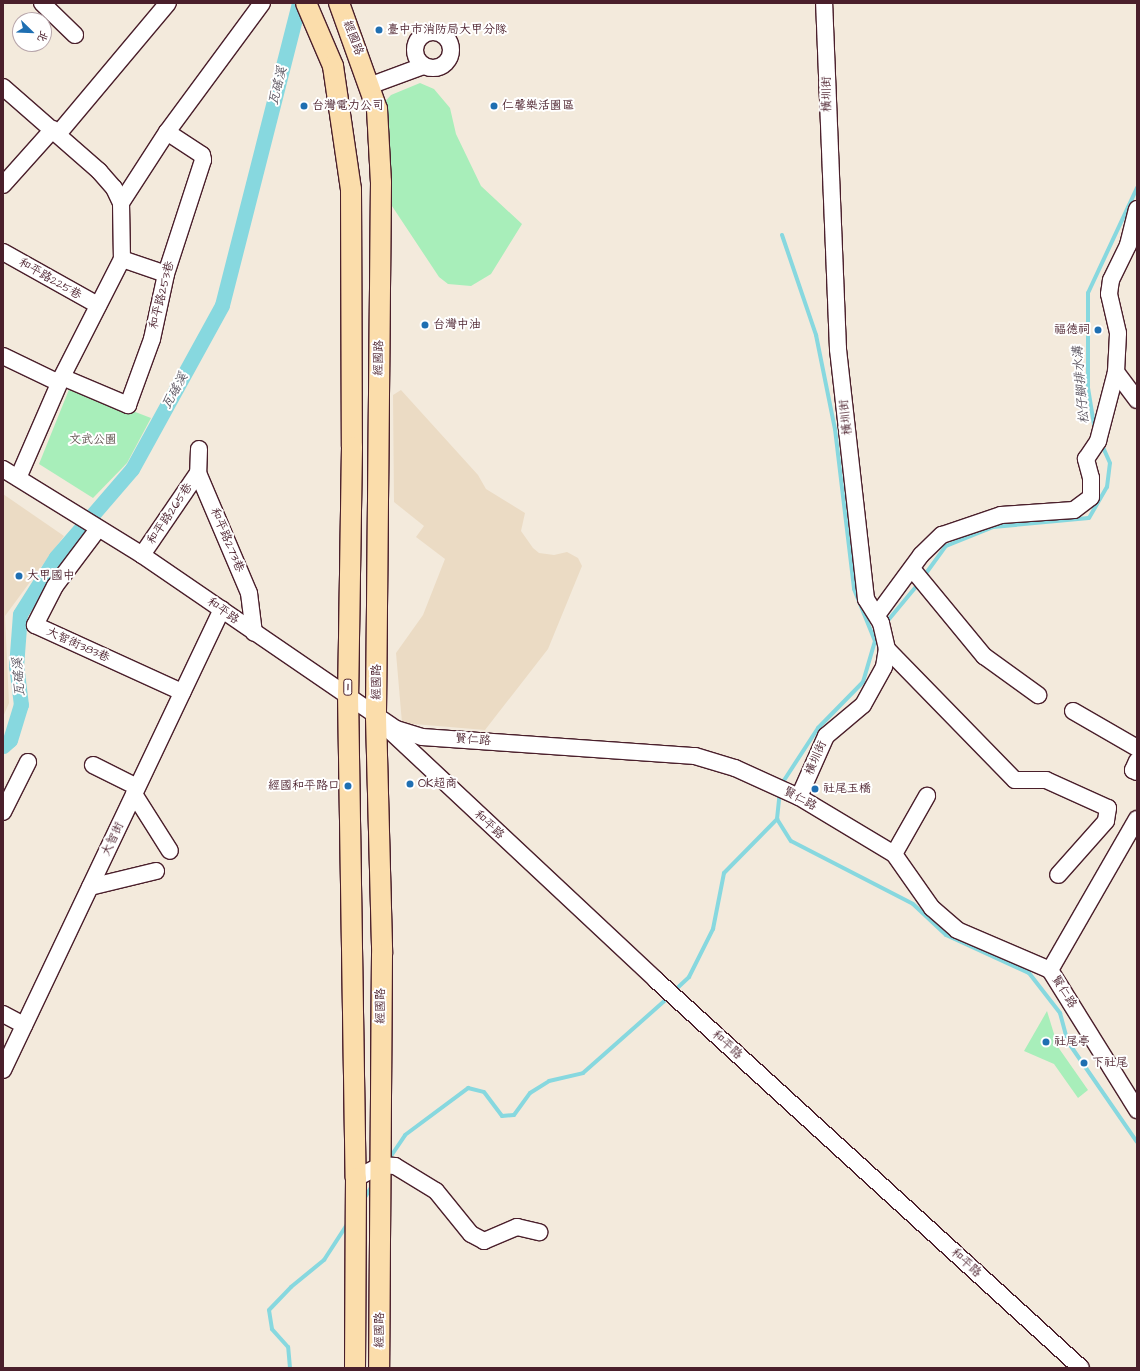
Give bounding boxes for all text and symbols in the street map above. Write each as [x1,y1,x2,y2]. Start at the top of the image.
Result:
north arrow [12,12,52,52]
street label: 經國路 [340,19,366,57]
place label: 臺中市消防局大甲分隊 [387,23,507,37]
marker: 臺中市消防局大甲分隊 [374,25,384,35]
text: 北 [34,29,52,44]
water label: 瓦磘溪 [266,65,290,107]
street label: 橫圳街 [819,76,835,112]
place label: 台灣電力公司 [312,99,384,113]
place label: 仁馨樂活園區 [502,99,574,113]
marker: 台灣電力公司 [299,101,309,111]
marker: 仁馨樂活園區 [489,101,499,111]
street label: 和平路225巷 [16,255,84,303]
street label: 和平路253巷 [147,260,177,330]
place label: 台灣中油 [433,318,481,332]
marker: 台灣中油 [420,320,430,330]
place label: 福德祠 [1054,323,1090,337]
marker: 福德祠 [1093,325,1103,335]
street label: 經國路 [371,340,387,376]
water label: 松仔腳排水溝 [1070,345,1092,425]
water label: 瓦磘溪 [159,370,191,412]
street label: 橫圳街 [837,398,855,436]
park label: 文武公園 [69,433,117,447]
street label: 和平路265巷 [144,481,196,547]
street label: 和平路273巷 [207,506,247,574]
place label: 大甲國中 [27,569,75,583]
marker: 大甲國中 [14,571,24,581]
street label: 和平路 [204,595,242,627]
street label: 大智街383巷 [44,625,112,665]
water label: 瓦磘溪 [10,657,28,697]
street label: 經國路 [370,664,384,700]
road number: 1 [343,678,353,696]
street label: 賢仁路 [455,732,491,748]
street label: 橫圳街 [802,739,830,777]
place label: OK超商 [418,777,457,791]
place label: 經國和平路口 [268,779,340,793]
marker: OK超商 [405,779,415,789]
marker: 經國和平路口 [343,781,353,791]
place label: 社尾玉橋 [823,782,871,796]
street label: 賢仁路 [781,784,819,814]
marker: 社尾玉橋 [810,784,820,794]
street label: 和平路 [471,807,507,843]
street label: 大智街 [99,820,127,858]
street label: 賢仁路 [1048,973,1080,1011]
street label: 經國路 [374,988,388,1024]
street label: 和平路 [709,1028,745,1062]
place label: 社尾亭 [1054,1035,1090,1049]
marker: 社尾亭 [1041,1037,1051,1047]
place label: 下社尾 [1092,1056,1128,1070]
marker: 下社尾 [1079,1058,1089,1068]
street label: 和平路 [948,1246,984,1280]
street label: 經國路 [373,1312,387,1348]

